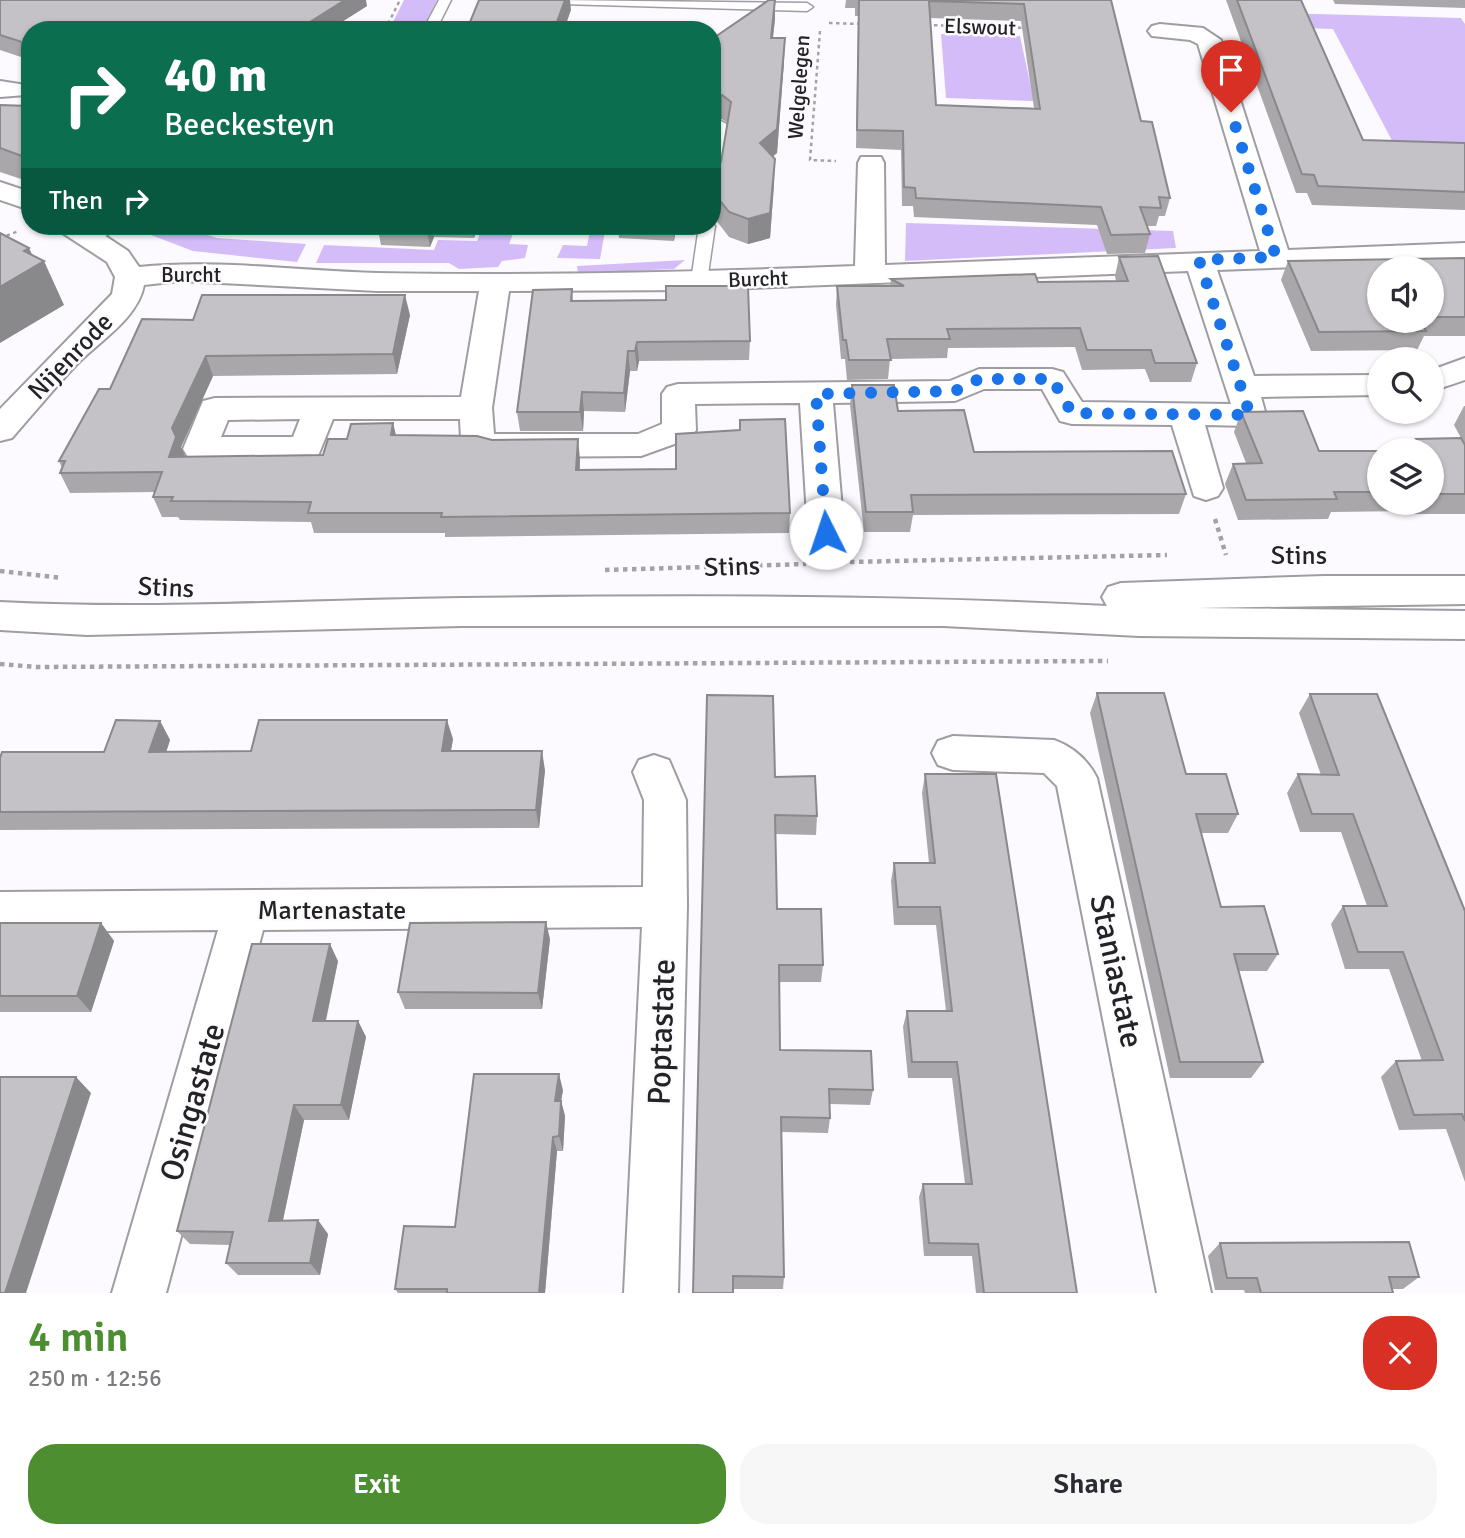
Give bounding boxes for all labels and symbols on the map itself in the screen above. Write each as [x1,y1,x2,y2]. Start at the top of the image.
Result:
street label: Elswout [944,13,1016,41]
street label: Welgelegen [782,34,816,140]
pin [1201,40,1261,112]
street label: Burcht [161,262,221,288]
street label: Burcht [727,265,789,293]
street label: Nijenrode [22,307,120,407]
position arrow [789,496,863,570]
street label: Stins [1271,540,1327,572]
street label: Stins [703,550,761,584]
street label: Stins [137,571,195,605]
street label: Staniastate [1081,891,1152,1051]
street label: Martenastate [258,895,406,927]
street label: Poptastate [639,958,684,1106]
street label: Osingastate [151,1019,234,1186]

